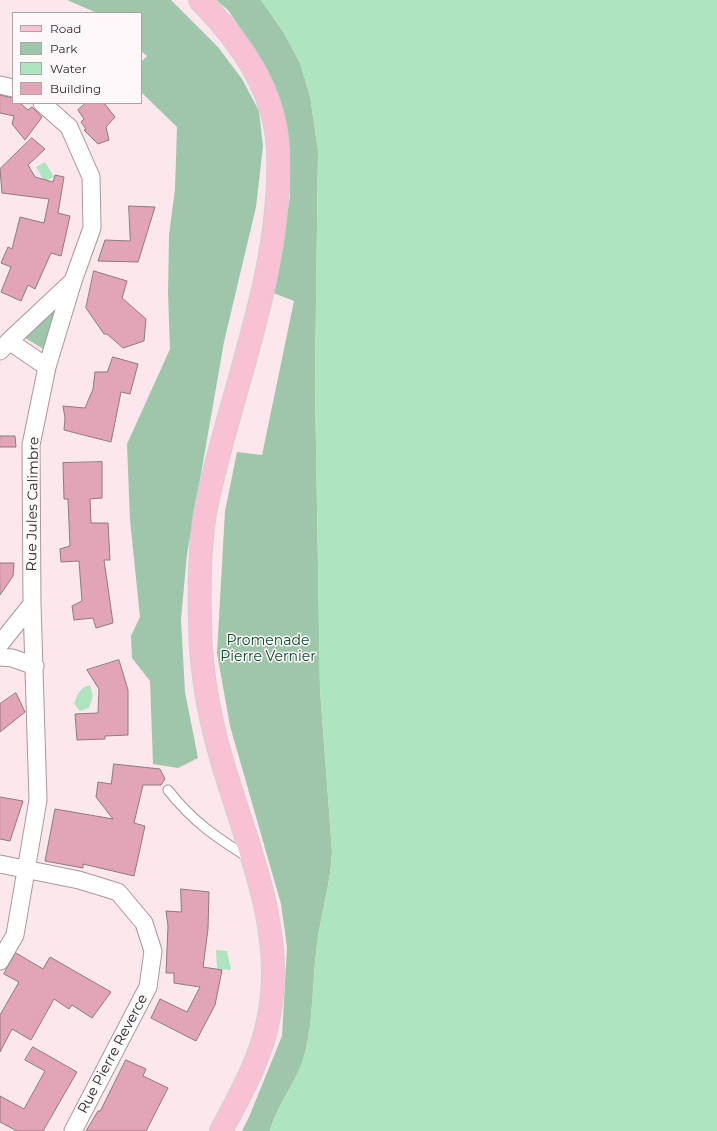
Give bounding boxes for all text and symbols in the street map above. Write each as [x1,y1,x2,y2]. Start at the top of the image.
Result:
legend [12,12,142,104]
text: Road [50,21,81,36]
text: Park [50,41,77,56]
text: Water [50,61,86,76]
text: Building [50,81,101,96]
street label: Rue Jules Calimbre [23,437,43,571]
park label: Promenade Pierre Vernier [220,633,316,666]
street label: Rue Pierre Reverce [74,991,152,1117]

